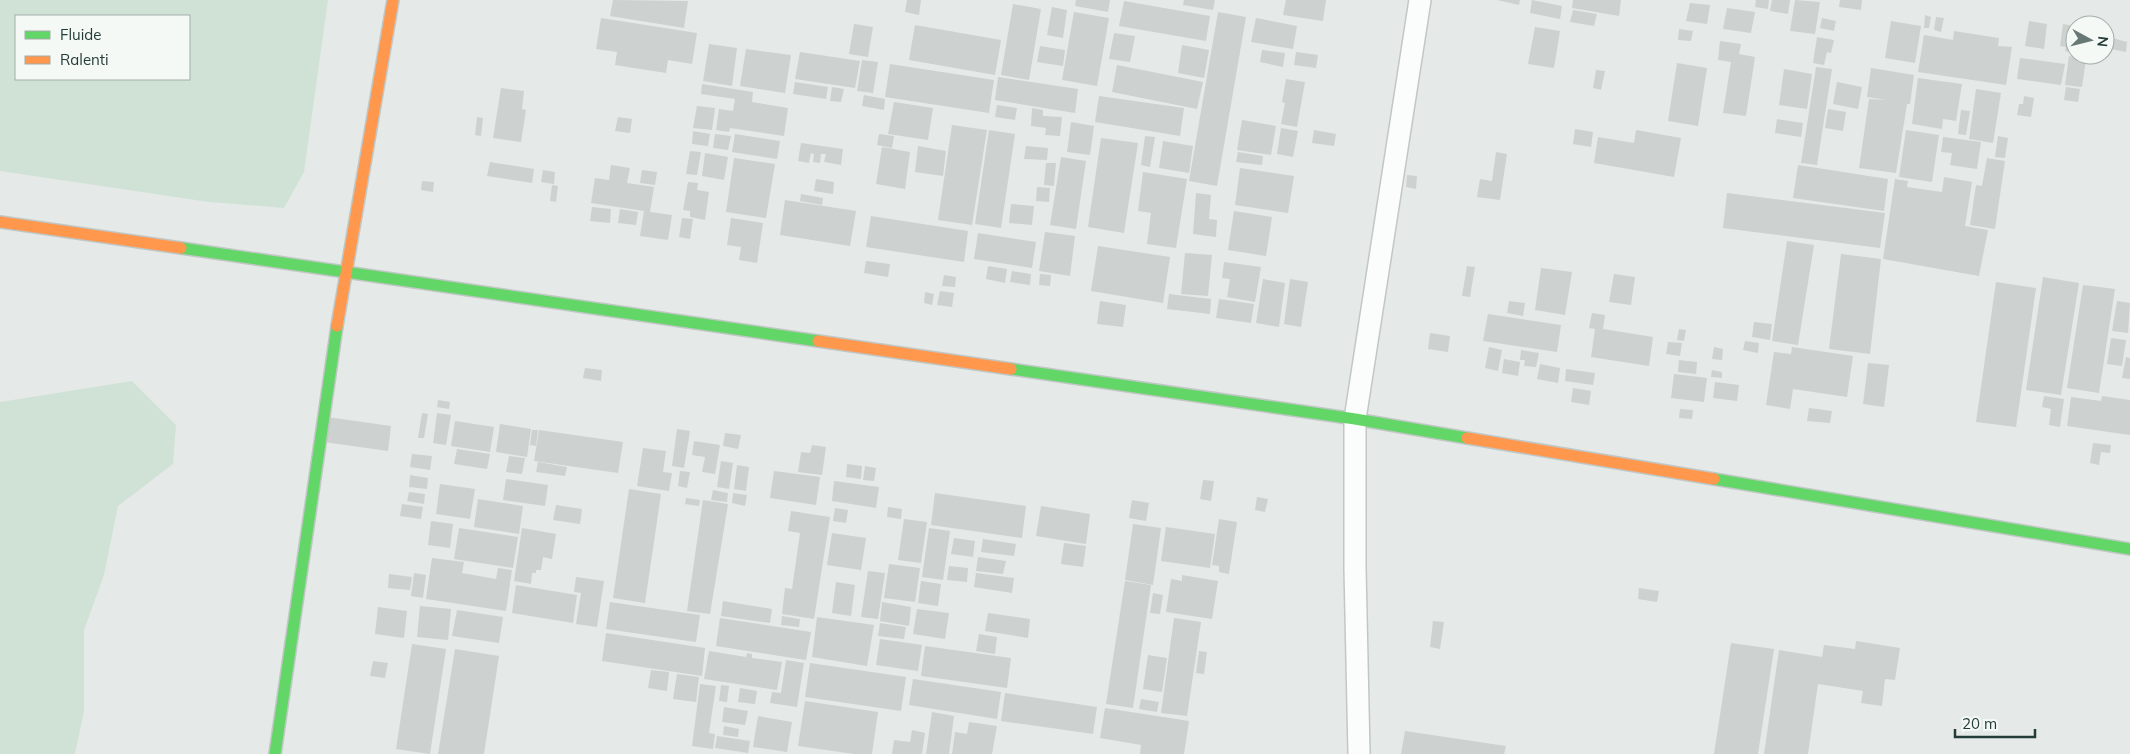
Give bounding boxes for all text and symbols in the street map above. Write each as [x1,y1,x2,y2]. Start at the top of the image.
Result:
legend [15,15,190,80]
north arrow [2065,15,2115,65]
text: Fluide [60,25,101,44]
text: N [2093,35,2112,48]
text: Ralenti [60,50,109,69]
scale bar [1955,706,2035,738]
text: 20 m [1962,714,1997,733]

